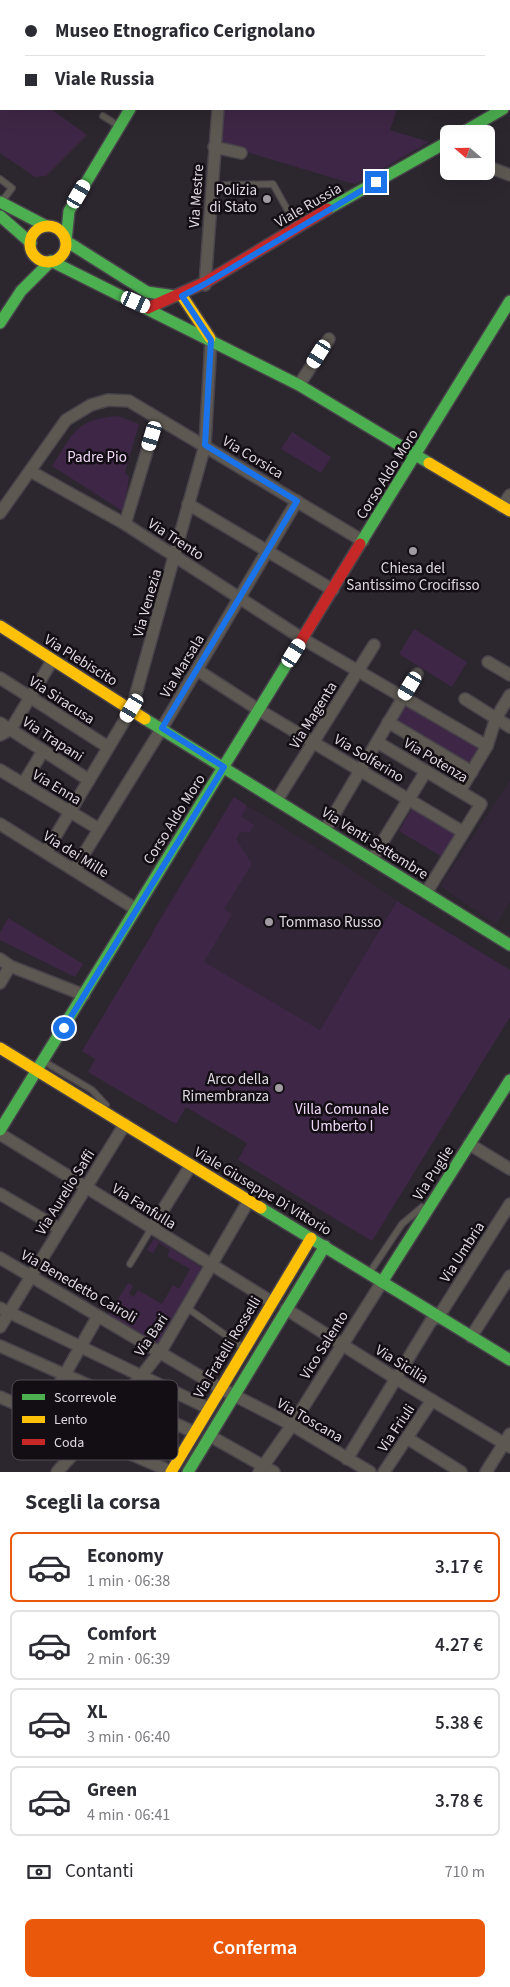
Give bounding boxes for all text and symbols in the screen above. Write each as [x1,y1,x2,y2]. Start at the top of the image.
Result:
text: Museo Etnografico Cerignolano [55,18,315,45]
text: Viale Russia [55,66,154,93]
north arrow [440,125,495,180]
map controls [440,125,495,180]
street label: Via Mestre [184,163,209,229]
route end [365,171,387,193]
car [65,177,92,211]
street label: Viale Russia [271,178,345,233]
place label: Polizia di Stato [209,180,257,218]
marker: Polizia di Stato [261,193,273,205]
car [119,289,152,315]
car [304,337,333,371]
car [140,419,163,453]
street label: Corso Aldo Moro [351,425,424,523]
street label: Via Corsica [218,431,287,484]
park label: Padre Pio [67,447,127,468]
street label: Via Trento [144,513,208,565]
marker: Chiesa del Santissimo Crocifisso [407,545,419,557]
place label: Chiesa del Santissimo Crocifisso [346,558,480,596]
street label: Via Venezia [128,567,167,640]
street label: Via Plebiscito [40,629,122,691]
street label: Via Marsala [155,630,210,702]
car [279,636,308,670]
car [395,669,424,703]
street label: Via Siracusa [25,671,99,730]
street label: Via Magenta [284,678,342,753]
car [117,691,146,725]
street label: Via Trapani [18,712,88,767]
street label: Via Solferino [330,729,408,788]
street label: Via Potenza [399,733,472,788]
street label: Via Enna [28,765,85,810]
street label: Corso Aldo Moro [138,770,211,868]
street label: Via Venti Settembre [317,802,432,885]
street label: Via dei Mille [39,826,113,883]
place label: Tommaso Russo [279,912,381,933]
marker: Tommaso Russo [263,916,275,928]
route start [53,1017,75,1039]
place label: Arco della Rimembranza [182,1069,269,1107]
marker: Arco della Rimembranza [273,1082,285,1094]
park label: Villa Comunale Umberto I [295,1099,389,1137]
street label: Viale Giuseppe Di Vittorio [190,1142,336,1241]
street label: Via Puglie [408,1142,459,1205]
street label: Via Aurelio Saffi [31,1145,100,1239]
street label: Via Fanfulla [107,1178,180,1235]
street label: Via Umbria [435,1218,490,1287]
street label: Via Benedetto Cairoli [17,1245,141,1328]
street label: Via Fratelli Rosselli [189,1292,266,1402]
street label: Vico Salento [295,1307,354,1384]
street label: Via Bari [129,1310,173,1361]
street label: Via Sicilia [371,1340,432,1389]
legend [12,1380,178,1460]
text: Scorrevole [54,1388,116,1408]
street label: Via Toscana [273,1393,347,1448]
street label: Via Friuli [373,1400,420,1456]
text: Lento [54,1410,87,1430]
text: Coda [54,1433,84,1453]
text: Scegli la corsa [25,1486,161,1518]
text: Economy [87,1543,164,1570]
icon: car [27,1545,72,1590]
text: 3.17 € [435,1554,483,1581]
text: 1 min · 06:38 [87,1570,170,1592]
text: Comfort [87,1621,157,1648]
icon: car [27,1623,72,1668]
text: 4.27 € [435,1632,483,1659]
text: 2 min · 06:39 [87,1648,170,1670]
text: XL [87,1699,108,1726]
icon: car [27,1701,72,1746]
text: 5.38 € [435,1710,483,1737]
text: 3 min · 06:40 [87,1726,170,1748]
text: Green [87,1777,137,1804]
icon: car [27,1779,72,1824]
text: 3.78 € [435,1788,483,1815]
text: 4 min · 06:41 [87,1804,170,1826]
icon: cash [25,1858,53,1886]
text: Contanti [65,1858,134,1885]
text: 710 m [445,1861,485,1883]
button: Conferma [25,1919,485,1977]

